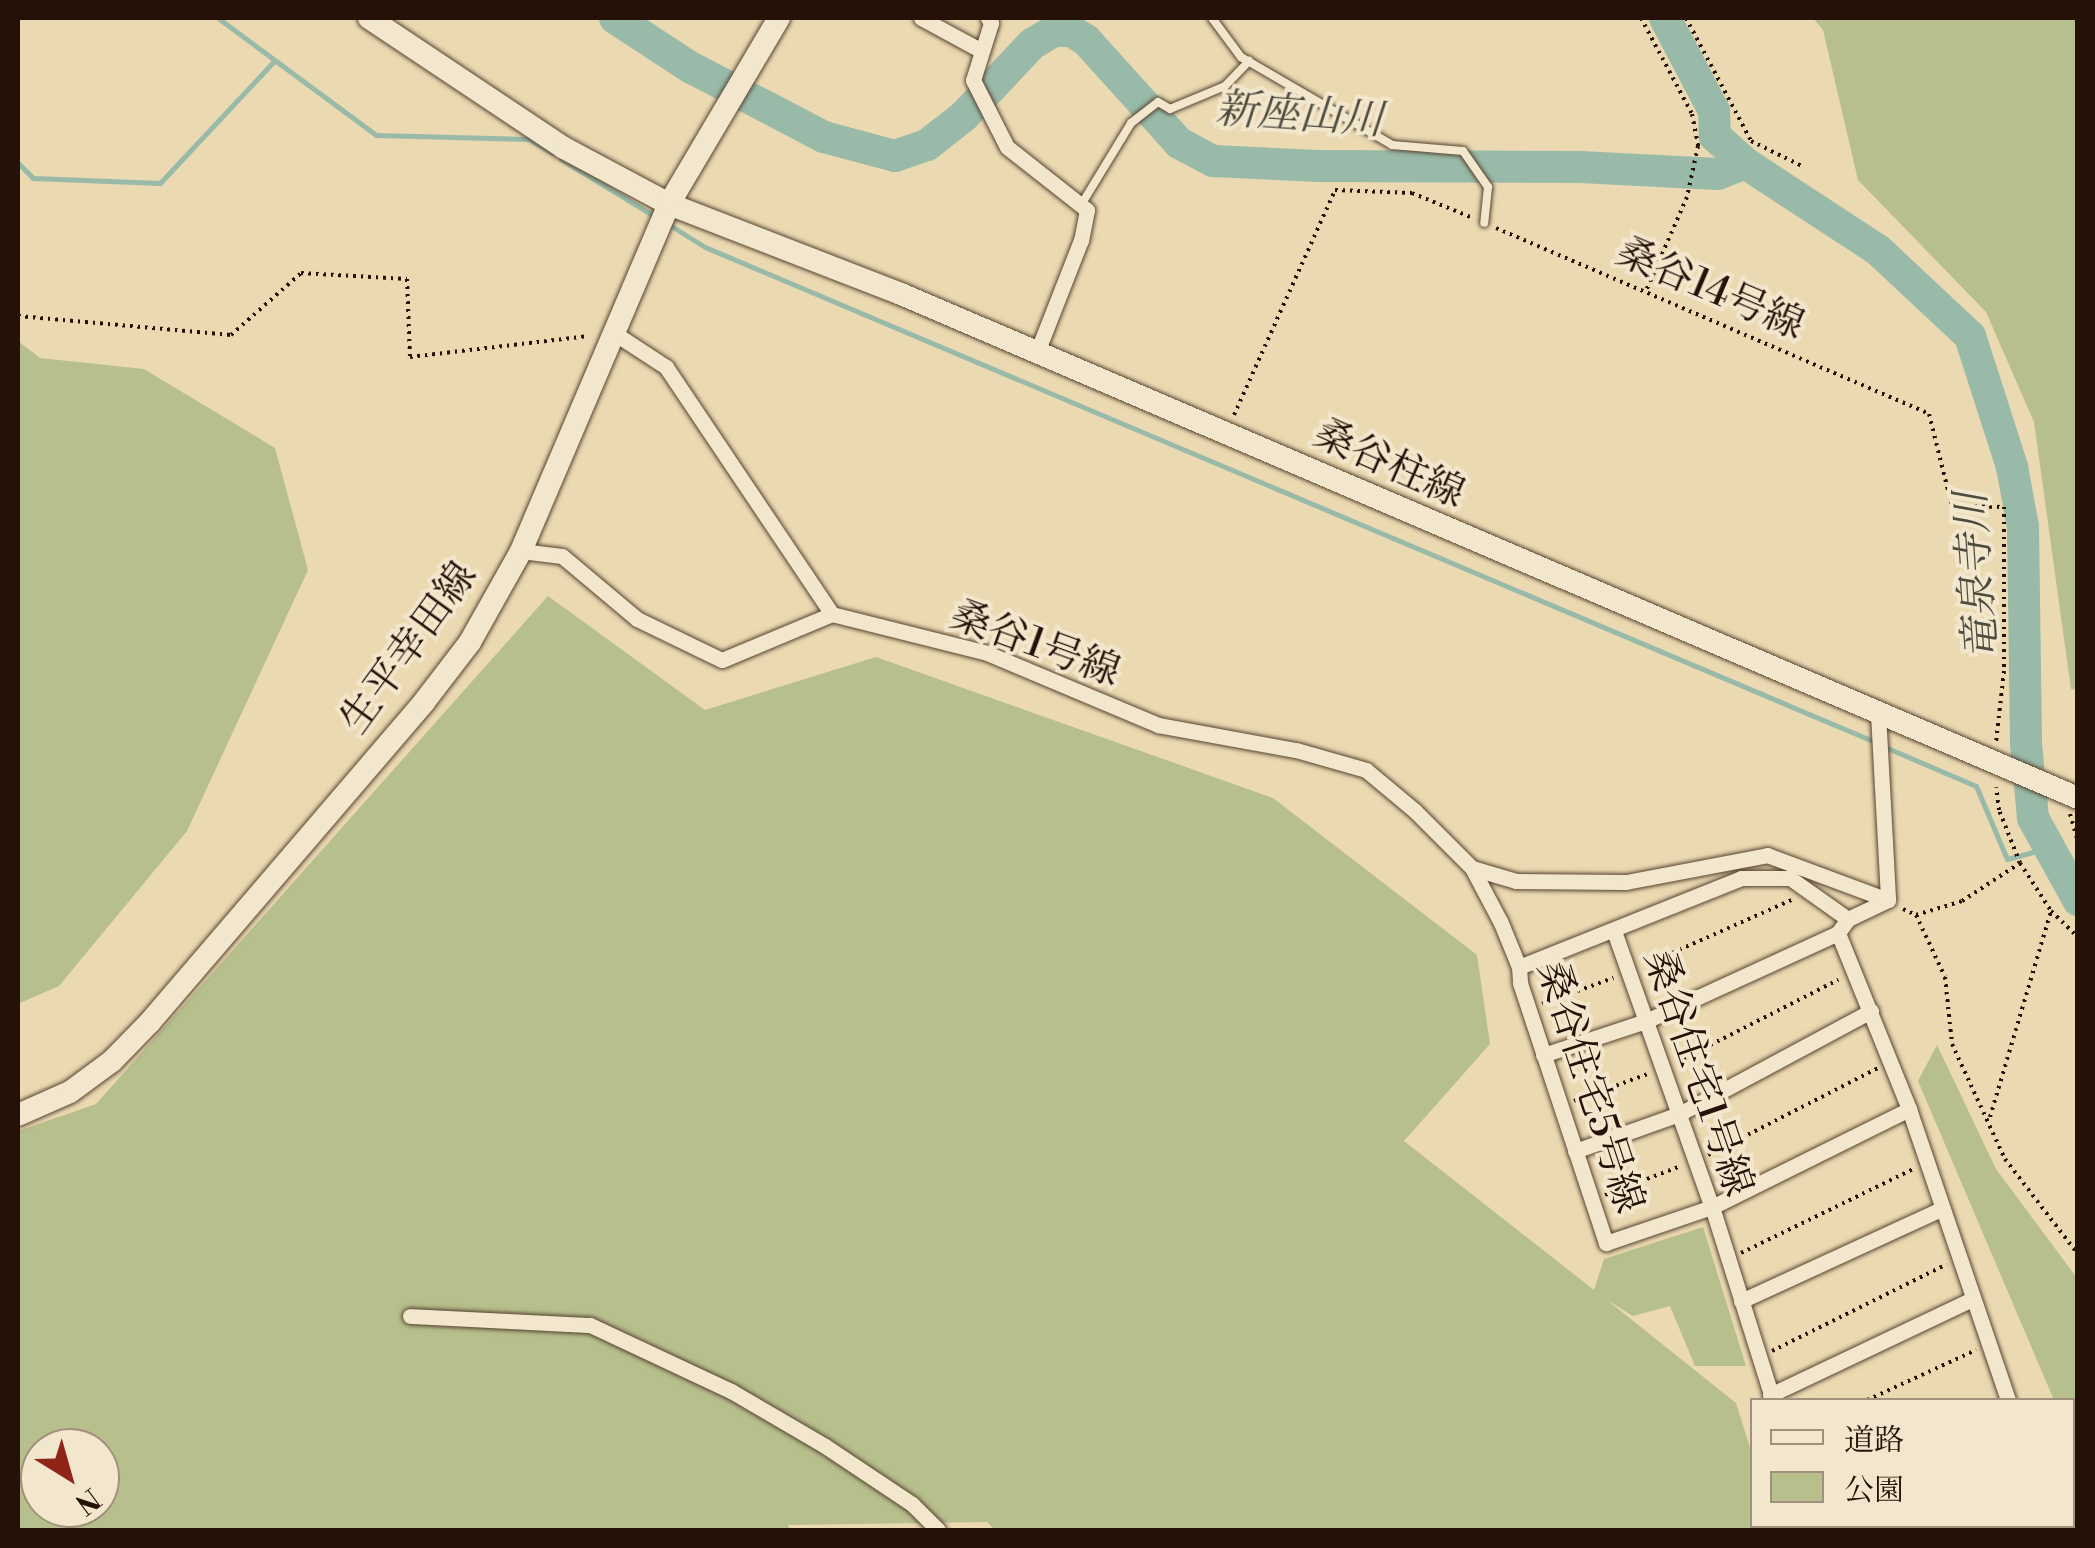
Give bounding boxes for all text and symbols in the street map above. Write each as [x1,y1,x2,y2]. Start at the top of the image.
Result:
water label: 新座山川 [1213,85,1385,147]
street label: 桑谷14号線 [1609,228,1811,350]
street label: 桑谷柱線 [1306,410,1472,518]
water label: 竜泉寺川 [1947,490,2009,662]
street label: 生平幸田線 [331,553,487,743]
street label: 桑谷1号線 [944,591,1126,697]
street label: 桑谷住宅1号線 [1633,944,1763,1202]
street label: 桑谷住宅5号線 [1527,955,1653,1219]
legend [1750,1398,2075,1528]
text: 道路 [1844,1422,1904,1460]
north arrow [20,1428,120,1528]
text: 公園 [1844,1472,1904,1510]
text: N [68,1480,107,1521]

